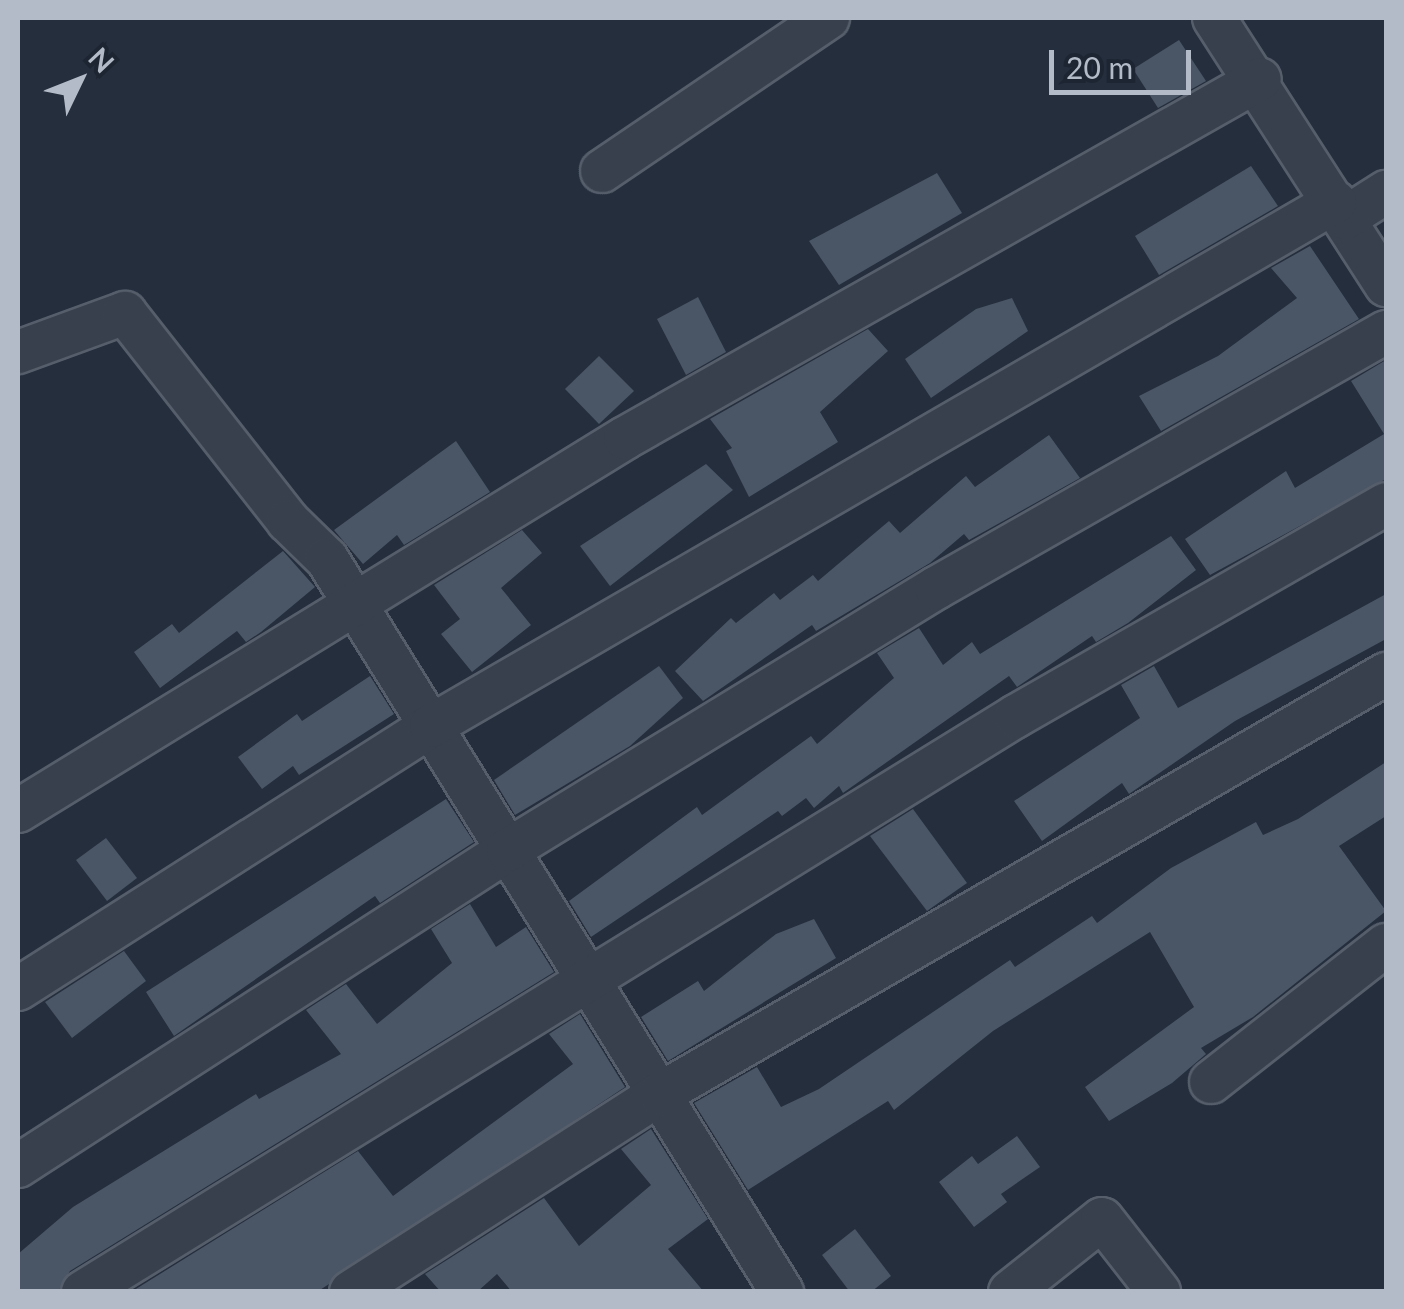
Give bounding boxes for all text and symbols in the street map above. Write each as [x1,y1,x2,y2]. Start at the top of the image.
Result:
north arrow [30,30,130,130]
scale bar [1054,30,1196,92]
text: N [82,40,122,79]
text: 20 m [1066,49,1133,85]

